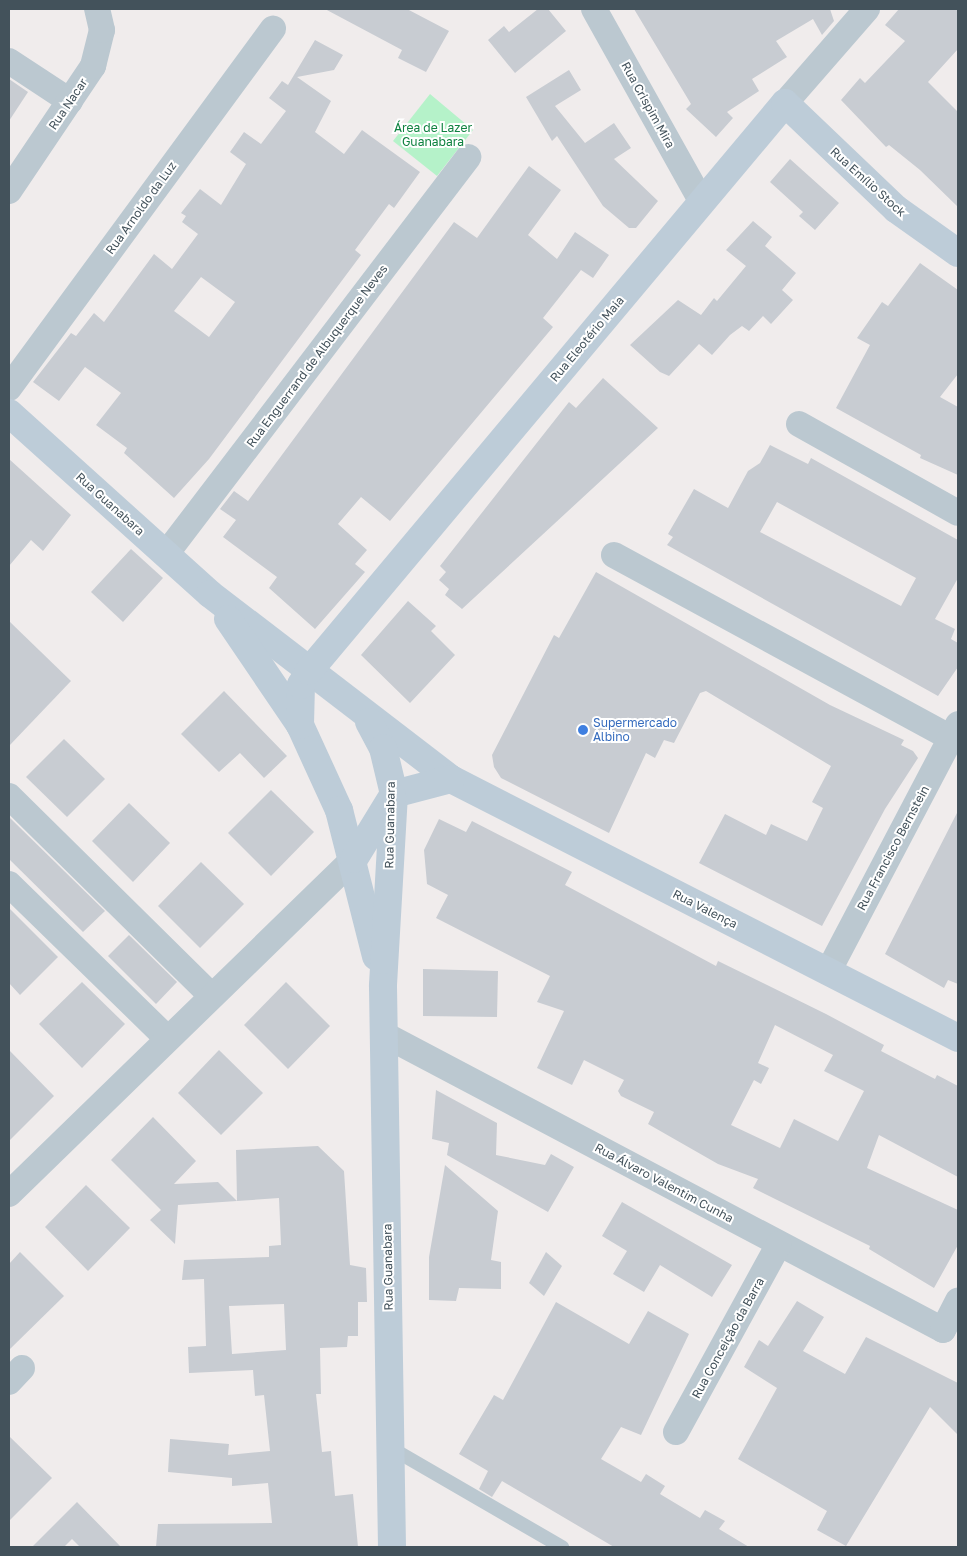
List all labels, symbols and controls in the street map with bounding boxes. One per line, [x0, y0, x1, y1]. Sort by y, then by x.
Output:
street label: Rua Crispim Mira [618, 59, 678, 151]
street label: Rua Nacar [46, 76, 90, 132]
park label: Área de Lazer Guanabara [394, 121, 472, 149]
street label: Rua Emílio Stock [827, 144, 909, 220]
street label: Rua Arnoldo da Luz [103, 159, 179, 257]
street label: Rua Enguerrand de Albuquerque Neves [244, 262, 390, 450]
street label: Rua Eleotério Maia [547, 293, 627, 385]
street label: Rua Guanabara [73, 470, 147, 538]
place label: Supermercado Albino [593, 716, 677, 744]
marker: Supermercado Albino [577, 724, 589, 736]
street label: Rua Guanabara [382, 781, 398, 869]
street label: Rua Francisco Bernstein [854, 783, 932, 913]
street label: Rua Valença [670, 887, 740, 931]
street label: Rua Álvaro Valentim Cunha [592, 1140, 736, 1226]
street label: Rua Guanabara [380, 1223, 396, 1311]
street label: Rua Conceição da Barra [689, 1275, 767, 1401]

